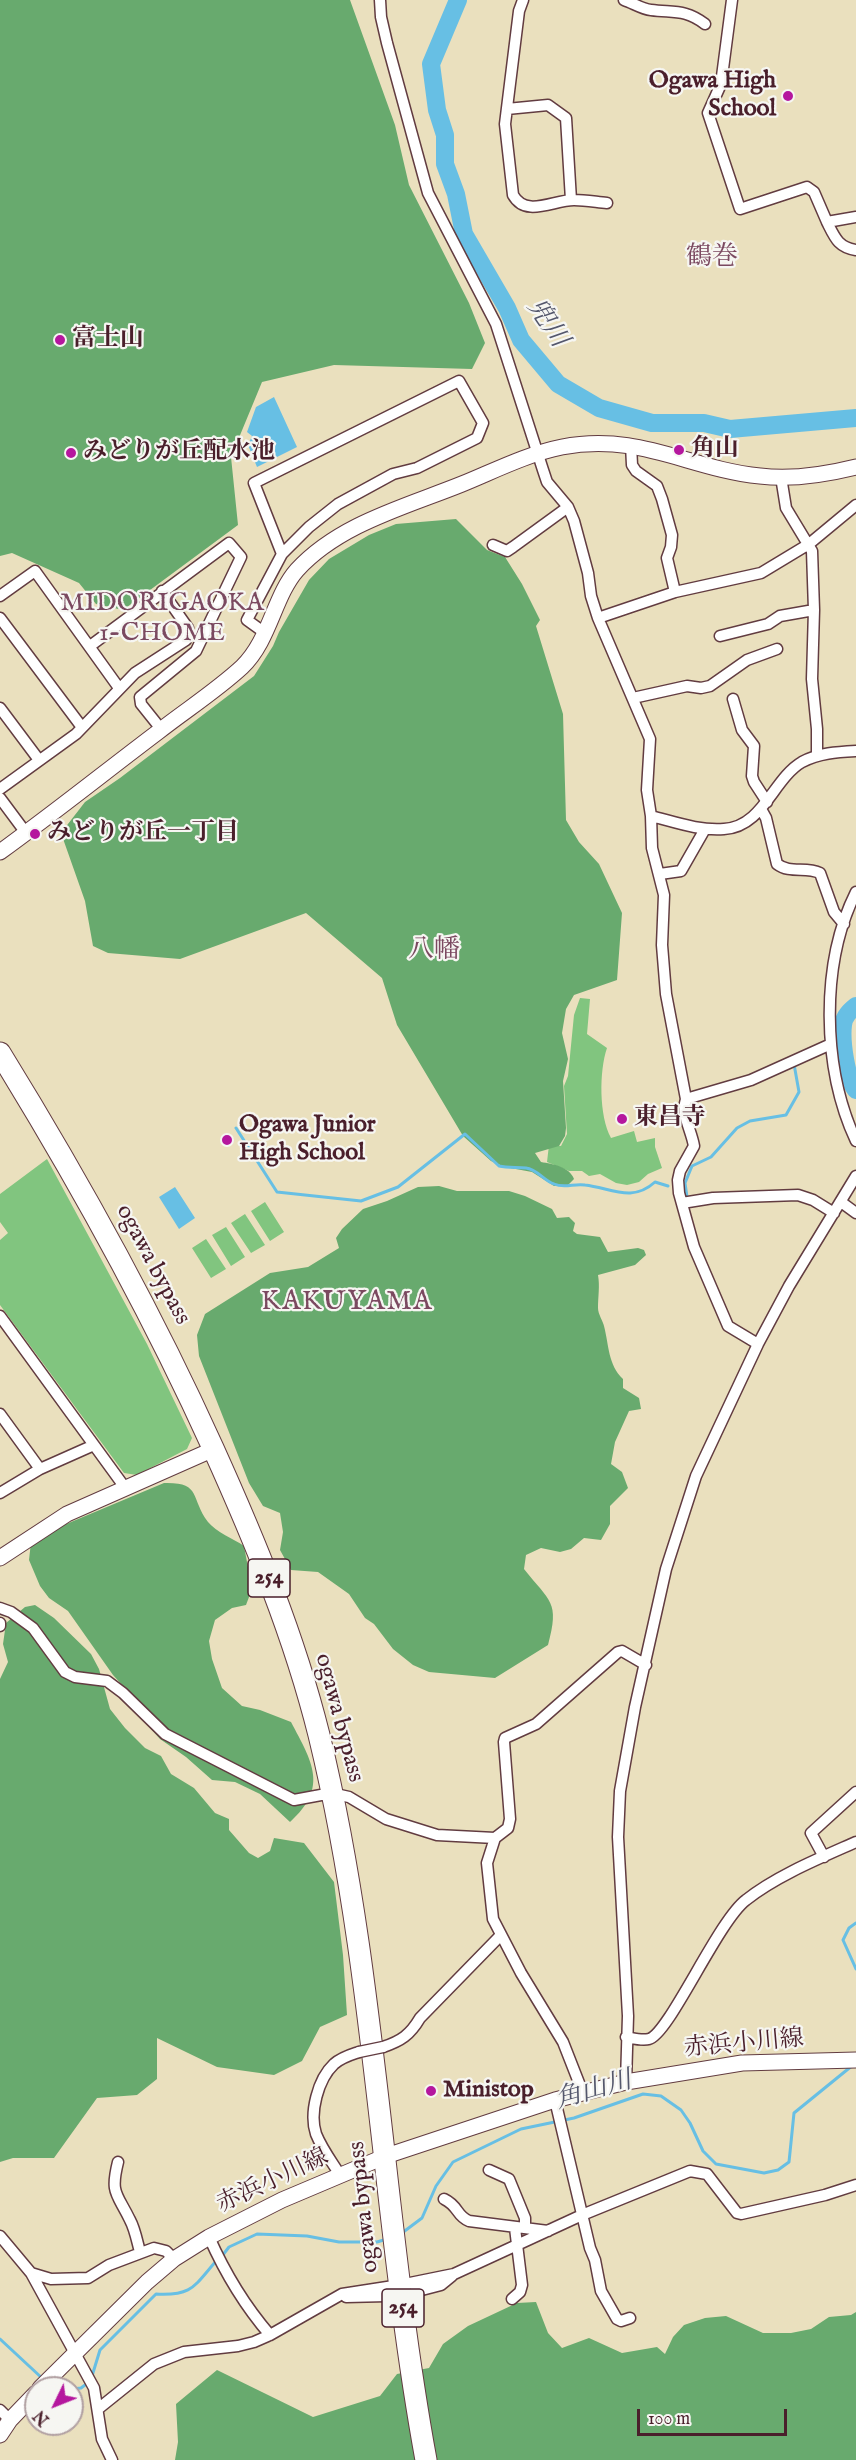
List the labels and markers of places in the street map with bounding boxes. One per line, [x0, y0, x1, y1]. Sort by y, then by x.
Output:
place label: Ogawa High School [649, 68, 776, 124]
marker: Ogawa High School [781, 89, 795, 103]
place label: 富士山 [72, 326, 144, 354]
marker: 富士山 [53, 333, 67, 347]
place label: 角山 [691, 436, 739, 464]
place label: みどりが丘配水池 [83, 439, 275, 467]
marker: 角山 [672, 443, 686, 457]
marker: みどりが丘配水池 [64, 446, 78, 460]
place label: みどりが丘一丁目 [47, 820, 239, 848]
marker: みどりが丘一丁目 [28, 827, 42, 841]
place label: 東昌寺 [634, 1105, 706, 1133]
place label: Ogawa Junior High School [239, 1112, 376, 1168]
marker: 東昌寺 [615, 1112, 629, 1126]
marker: Ogawa Junior High School [220, 1133, 234, 1147]
place label: Ministop [443, 2077, 534, 2105]
marker: Ministop [424, 2084, 438, 2098]

